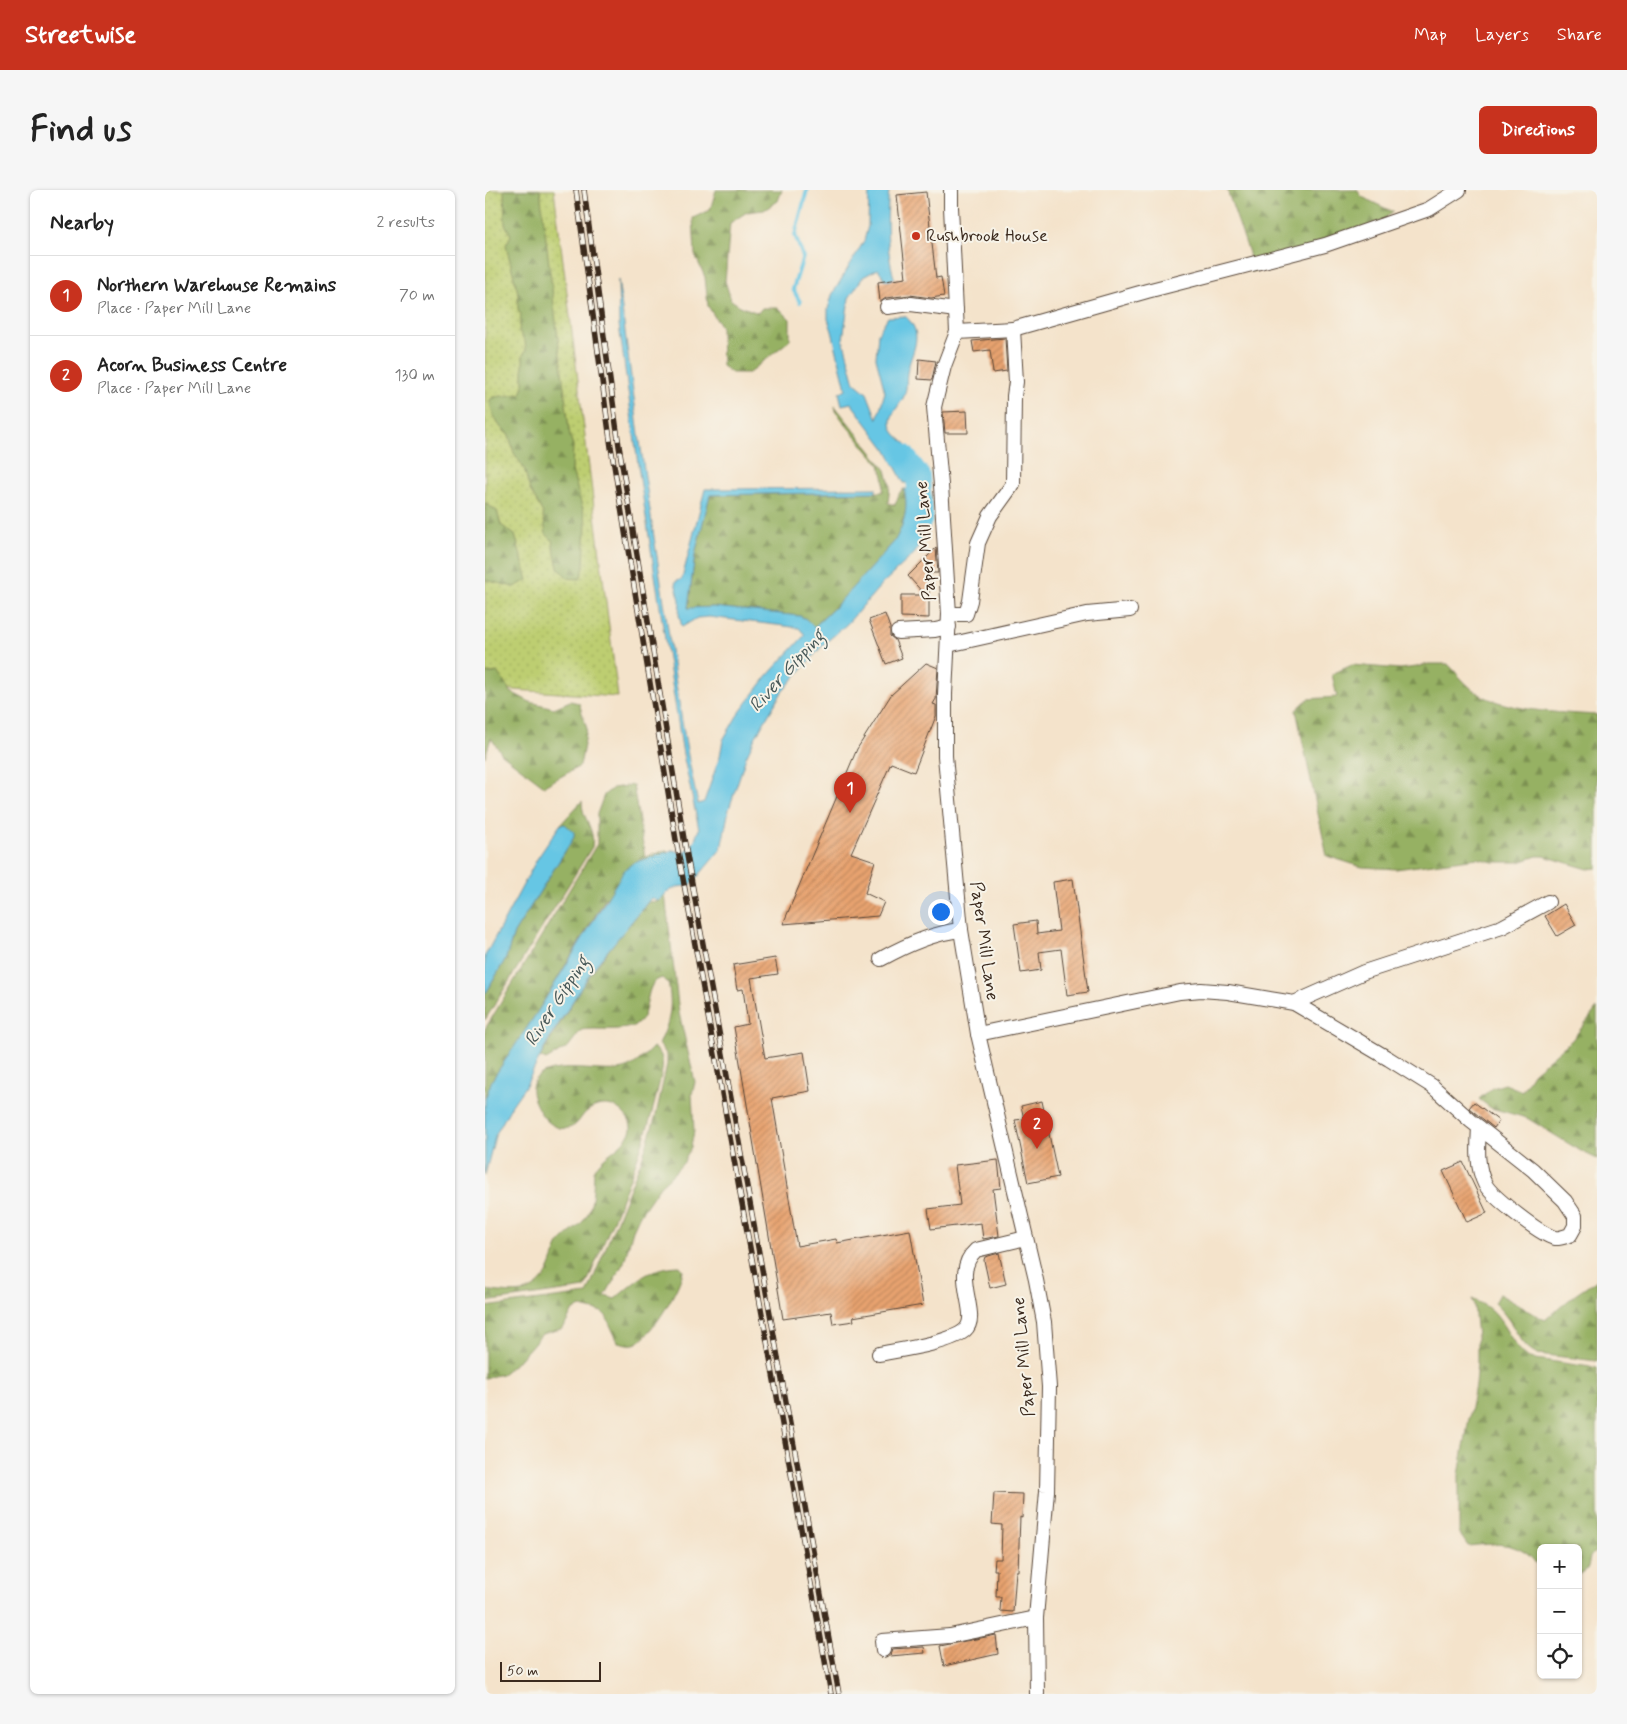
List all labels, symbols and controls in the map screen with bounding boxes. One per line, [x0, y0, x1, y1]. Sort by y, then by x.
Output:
text: Streetwise [25, 20, 136, 51]
text: Map [1414, 23, 1447, 47]
text: Layers [1475, 23, 1529, 47]
text: Share [1557, 23, 1602, 47]
button: Directions [1479, 106, 1597, 154]
text: Find us [30, 107, 132, 153]
text: Nearby [50, 209, 114, 237]
text: 2 results [377, 212, 435, 233]
place label: Rushbrook House [926, 224, 1048, 248]
marker: Rushbrook House [910, 230, 922, 242]
text: Northern Warehouse Remains [97, 273, 336, 298]
text: 1 [62, 285, 70, 306]
text: 70 m [399, 285, 435, 306]
text: Place · Paper Mill Lane [97, 298, 251, 319]
text: Acorn Business Centre [97, 353, 287, 378]
text: 2 [62, 365, 70, 386]
text: 130 m [394, 365, 435, 386]
text: Place · Paper Mill Lane [97, 378, 251, 399]
street label: Paper Mill Lane [910, 480, 942, 602]
water label: River Gipping [743, 623, 834, 719]
pin: 1 [834, 772, 866, 813]
street label: Paper Mill Lane [964, 880, 1004, 1002]
your location [928, 899, 954, 925]
water label: River Gipping [519, 949, 598, 1052]
pin: 2 [1021, 1108, 1053, 1149]
street label: Paper Mill Lane [1007, 1296, 1041, 1418]
map controls [1537, 1544, 1582, 1679]
button: + [1537, 1544, 1582, 1589]
button: − [1537, 1589, 1582, 1634]
button: locate [1537, 1634, 1582, 1679]
scale bar [500, 1659, 601, 1682]
text: 50 m [507, 1662, 538, 1680]

